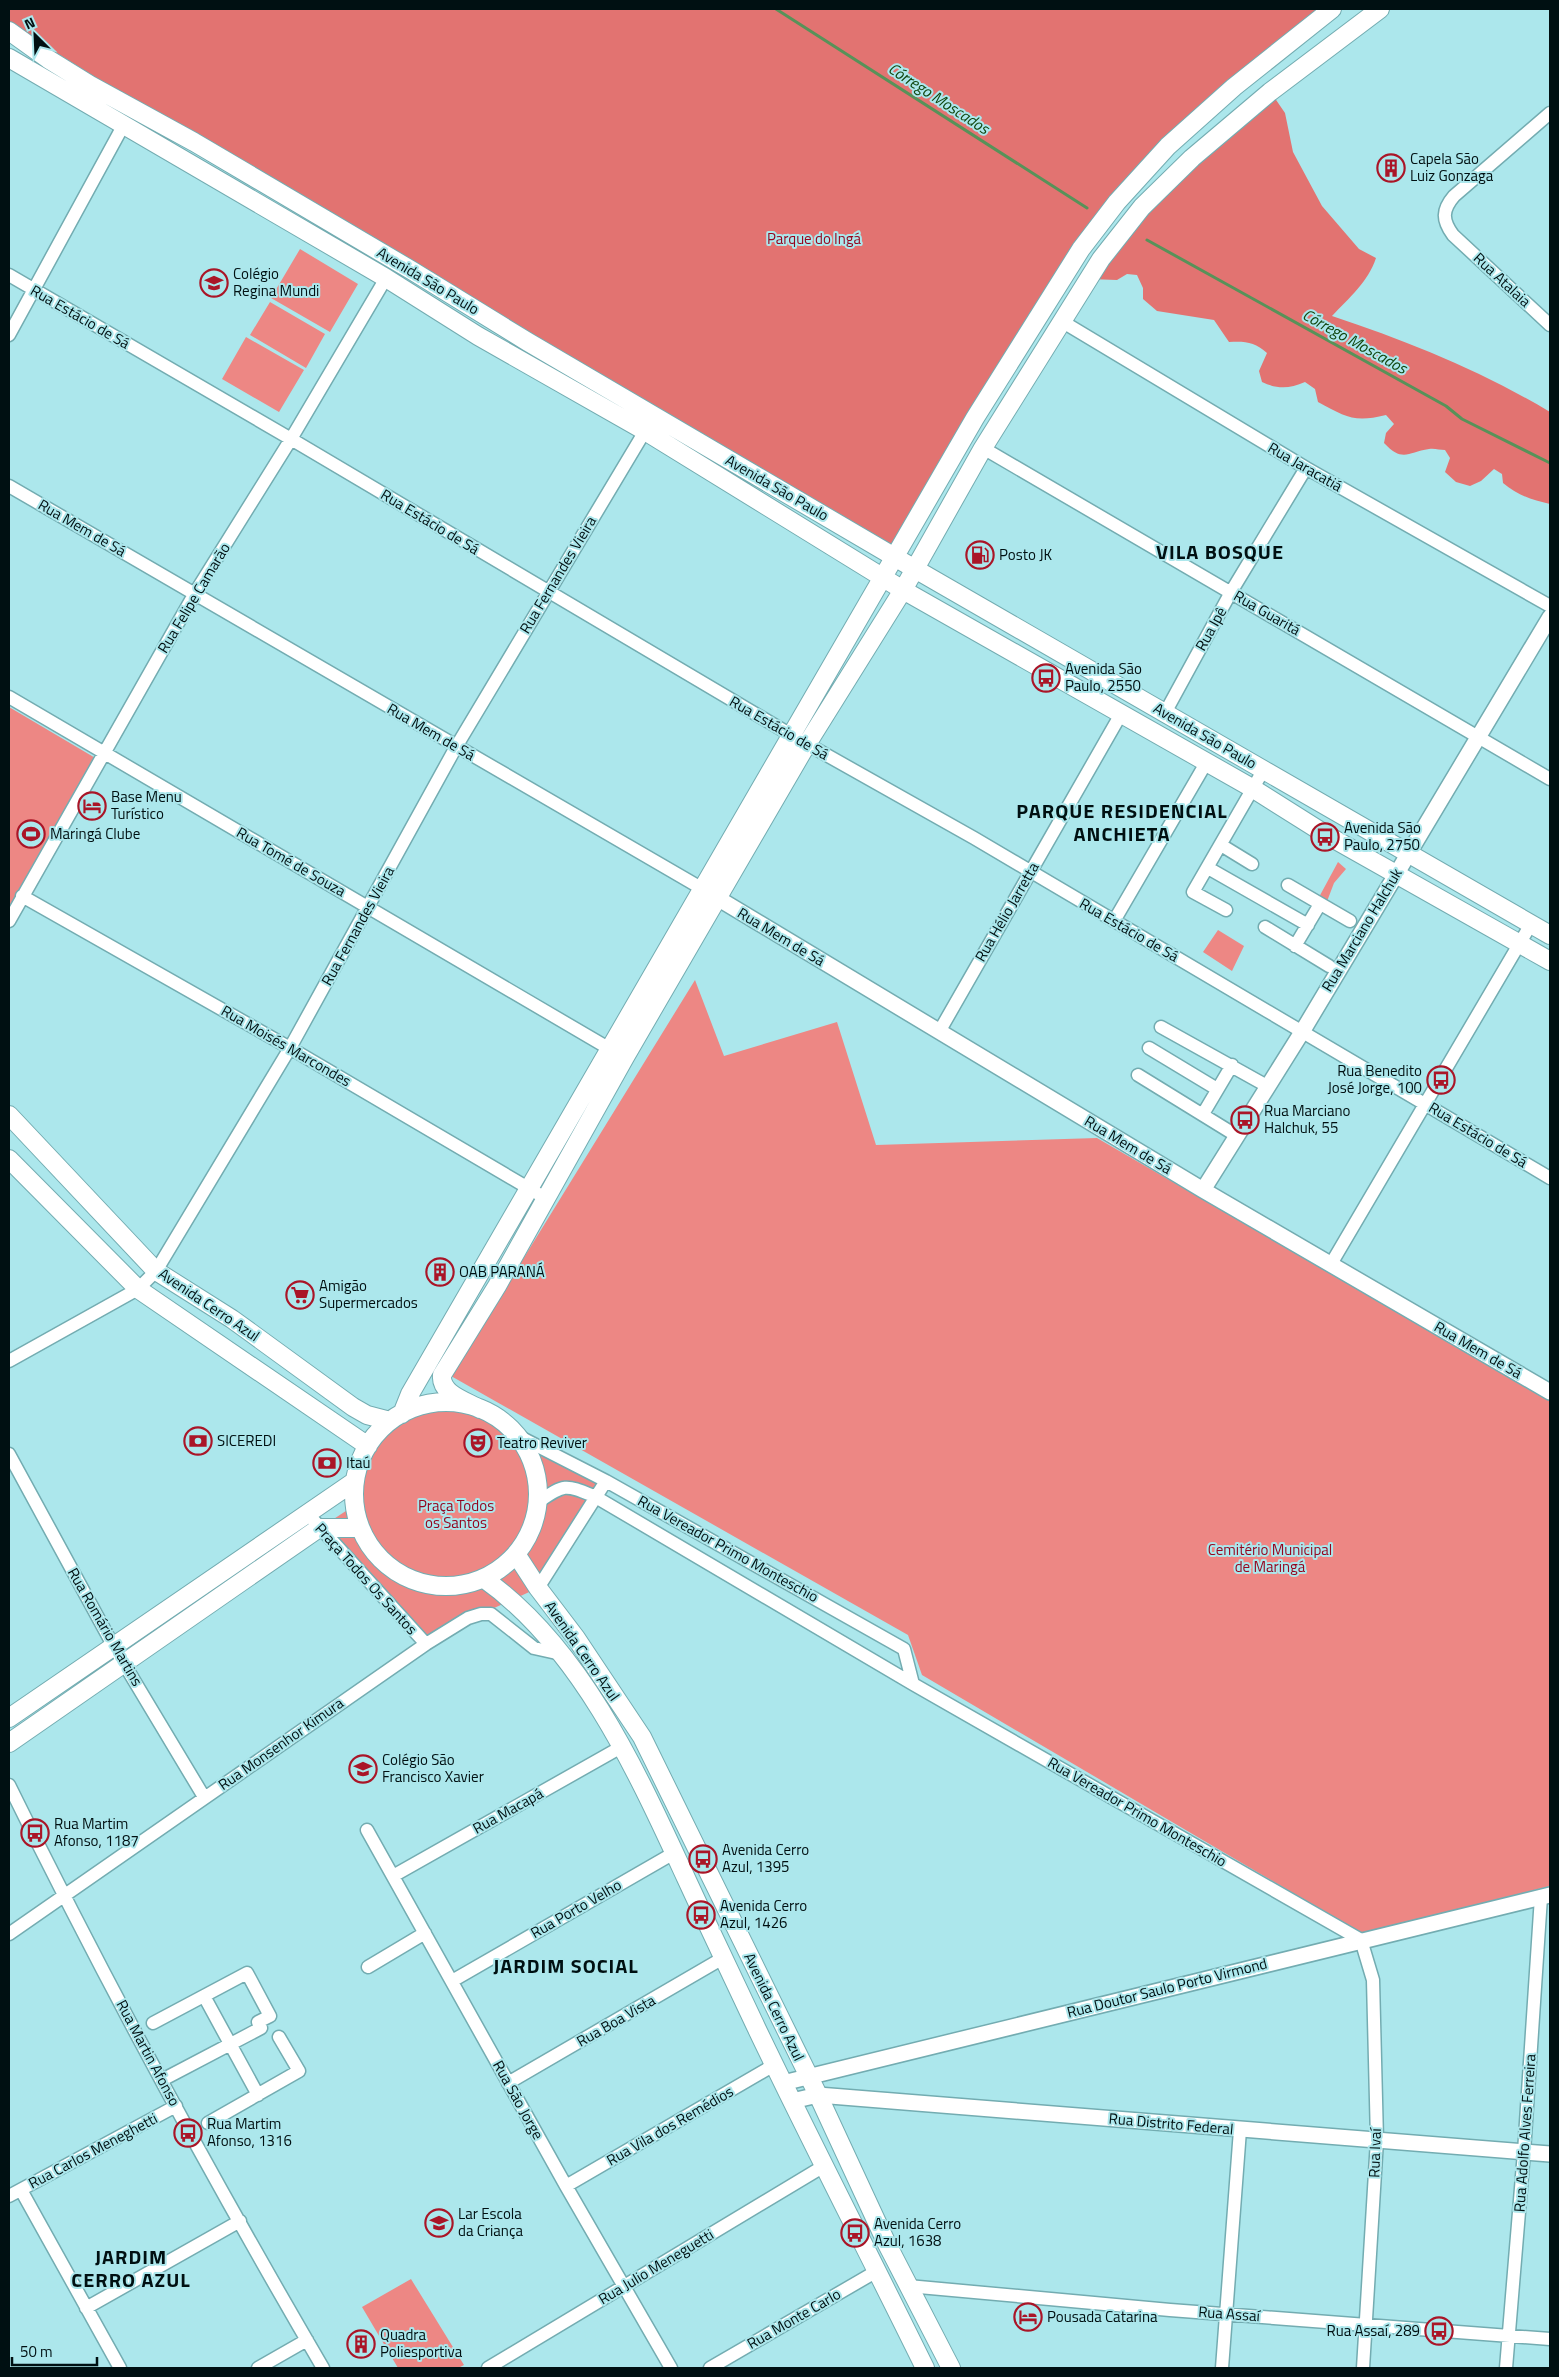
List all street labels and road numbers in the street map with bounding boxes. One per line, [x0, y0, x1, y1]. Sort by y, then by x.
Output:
street label: Avenida São Paulo [373, 241, 484, 320]
street label: Rua Atalaia [1468, 247, 1537, 313]
street label: Rua Estácio de Sá [26, 279, 135, 355]
street label: Rua Jaracatiá [1264, 436, 1347, 497]
street label: Avenida São Paulo [721, 449, 833, 527]
street label: Rua Estácio de Sá [377, 483, 484, 560]
street label: Rua Mem de Sá [34, 493, 131, 562]
street label: Rua Fernandes Vieira [513, 511, 602, 638]
street label: Rua Felipe Camarão [152, 538, 236, 657]
street label: Rua Guaritá [1229, 584, 1305, 641]
street label: Rua Ipê [1189, 603, 1232, 655]
street label: Rua Estácio de Sá [725, 690, 834, 766]
street label: Rua Mem de Sá [383, 697, 480, 766]
street label: Avenida São Paulo [1149, 697, 1261, 775]
street label: Rua Tomé de Souza [232, 821, 351, 903]
street label: Rua Hélio Jarretta [969, 857, 1045, 966]
street label: Rua Fernandes Vieira [315, 861, 400, 990]
street label: Rua Marciano Halchuk [1316, 864, 1408, 996]
street label: Rua Estácio de Sá [1075, 892, 1184, 968]
street label: Rua Mem de Sá [733, 901, 830, 972]
street label: Rua Moisés Marcondes [217, 999, 355, 1092]
street label: Rua Estácio de Sá [1425, 1096, 1532, 1173]
street label: Rua Mem de Sá [1080, 1109, 1177, 1180]
street label: Avenida Cerro Azul [154, 1262, 264, 1347]
street label: Rua Mem de Sá [1430, 1315, 1527, 1384]
street label: Rua Vereador Primo Monteschio [634, 1489, 823, 1608]
street label: Praça Todos Os Santos [310, 1518, 423, 1640]
street label: Rua Romário Martins [62, 1563, 149, 1690]
street label: Avenida Cerro Azul [539, 1596, 626, 1705]
street label: Rua Monsenhor Kimura [213, 1691, 349, 1796]
street label: Rua Vereador Primo Monteschio [1043, 1751, 1231, 1872]
street label: Rua Macapá [468, 1781, 548, 1839]
street label: Rua Porto Velho [526, 1873, 626, 1944]
street label: Avenida Cerro Azul [738, 1949, 811, 2065]
street label: Rua Doutor Saulo Porto Virmond [1064, 1951, 1269, 2024]
street label: Rua Boa Vista [572, 1988, 660, 2052]
street label: Rua Martin Afonso [111, 1995, 186, 2110]
street label: Rua Adolfo Alves Ferreira [1507, 2053, 1542, 2213]
street label: Rua São Jorge [487, 2056, 550, 2144]
street label: Rua Vila dos Remédios [602, 2080, 738, 2171]
street label: Rua Carlos Meneghetti [24, 2107, 161, 2194]
street label: Rua Distrito Federal [1108, 2107, 1234, 2140]
street label: Rua Ivaí [1362, 2126, 1387, 2178]
street label: Rua Julio Meneguetti [594, 2223, 718, 2310]
street label: Rua Monte Carlo [743, 2282, 845, 2355]
street label: Rua Assaí [1197, 2300, 1262, 2327]

